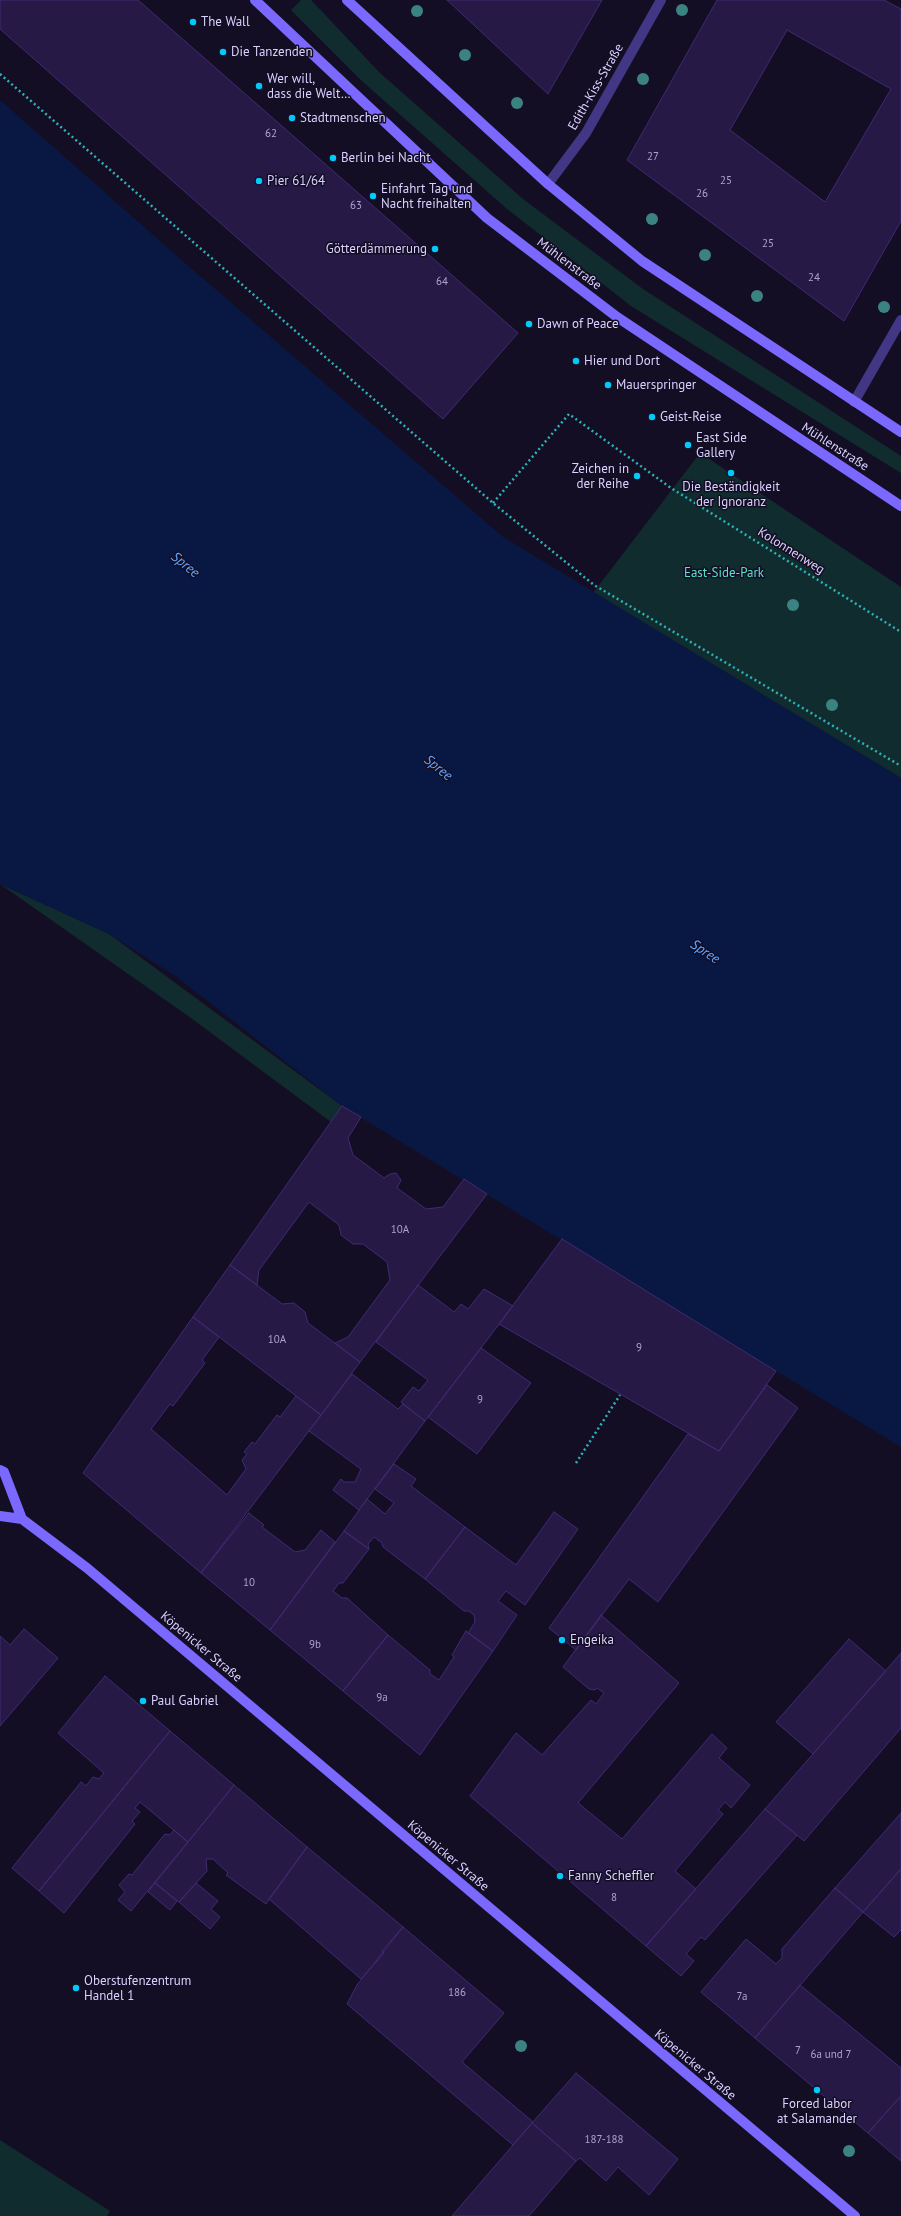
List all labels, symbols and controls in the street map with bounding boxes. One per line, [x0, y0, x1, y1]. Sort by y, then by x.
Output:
place label: The Wall [201, 14, 250, 30]
marker: The Wall [188, 17, 198, 27]
street label: Edith-Kiss-Straße [565, 41, 627, 133]
place label: Die Tanzenden [231, 44, 312, 60]
marker: Die Tanzenden [218, 47, 228, 57]
place label: Wer will, dass die Welt… [267, 71, 351, 102]
marker: Wer will, dass die Welt… [254, 81, 264, 91]
place label: Stadtmenschen [300, 110, 386, 126]
marker: Stadtmenschen [287, 113, 297, 123]
house number: 62 [265, 127, 277, 141]
place label: Berlin bei Nacht [341, 150, 431, 166]
house number: 27 [647, 150, 659, 164]
marker: Berlin bei Nacht [328, 153, 338, 163]
place label: Pier 61/64 [267, 173, 325, 189]
house number: 25 [720, 174, 732, 188]
marker: Pier 61/64 [254, 176, 264, 186]
place label: Einfahrt Tag und Nacht freihalten [381, 181, 473, 212]
house number: 26 [696, 187, 708, 201]
marker: Einfahrt Tag und Nacht freihalten [368, 191, 378, 201]
house number: 63 [350, 199, 362, 213]
street label: Mühlenstraße [534, 235, 604, 293]
house number: 25 [762, 237, 774, 251]
place label: Götterdämmerung [326, 241, 427, 257]
marker: Götterdämmerung [430, 244, 440, 254]
house number: 24 [808, 271, 820, 285]
house number: 64 [436, 275, 448, 289]
place label: Dawn of Peace [537, 316, 619, 332]
marker: Dawn of Peace [524, 319, 534, 329]
place label: Hier und Dort [584, 353, 660, 369]
marker: Hier und Dort [571, 356, 581, 366]
place label: Mauerspringer [616, 377, 696, 393]
marker: Mauerspringer [603, 380, 613, 390]
place label: Geist-Reise [660, 409, 721, 425]
marker: Geist-Reise [647, 412, 657, 422]
street label: Mühlenstraße [798, 420, 872, 474]
place label: East Side Gallery [696, 430, 747, 461]
marker: East Side Gallery [683, 440, 693, 450]
place label: Zeichen in der Reihe [572, 461, 629, 492]
marker: Die Beständigkeit der Ignoranz [726, 468, 736, 478]
marker: Zeichen in der Reihe [632, 471, 642, 481]
place label: Die Beständigkeit der Ignoranz [682, 479, 780, 510]
street label: Kolonnenweg [755, 524, 827, 578]
water label: Spree [167, 548, 203, 582]
park label: East-Side-Park [684, 565, 764, 581]
water label: Spree [420, 751, 456, 785]
water label: Spree [687, 936, 723, 968]
house number: 10A [391, 1223, 409, 1237]
house number: 10A [268, 1333, 286, 1347]
house number: 9 [636, 1341, 642, 1355]
house number: 9 [477, 1393, 483, 1407]
house number: 10 [243, 1576, 255, 1590]
street label: Köpenicker Straße [157, 1608, 245, 1686]
place label: Engeika [570, 1632, 614, 1648]
marker: Engeika [557, 1635, 567, 1645]
house number: 9b [309, 1638, 321, 1652]
house number: 9a [376, 1691, 388, 1705]
place label: Paul Gabriel [151, 1693, 218, 1709]
marker: Paul Gabriel [138, 1696, 148, 1706]
street label: Köpenicker Straße [404, 1817, 492, 1895]
place label: Fanny Scheffler [568, 1868, 654, 1884]
marker: Fanny Scheffler [555, 1871, 565, 1881]
house number: 8 [611, 1891, 617, 1905]
place label: Oberstufenzentrum Handel 1 [84, 1973, 191, 2004]
marker: Oberstufenzentrum Handel 1 [71, 1983, 81, 1993]
house number: 186 [448, 1986, 466, 2000]
house number: 7a [737, 1990, 747, 2004]
street label: Köpenicker Straße [651, 2026, 739, 2104]
house number: 7 [795, 2044, 801, 2058]
house number: 6a und 7 [810, 2048, 852, 2062]
marker: Forced labor at Salamander [812, 2085, 822, 2095]
place label: Forced labor at Salamander [777, 2096, 857, 2127]
house number: 187-188 [584, 2133, 624, 2147]

